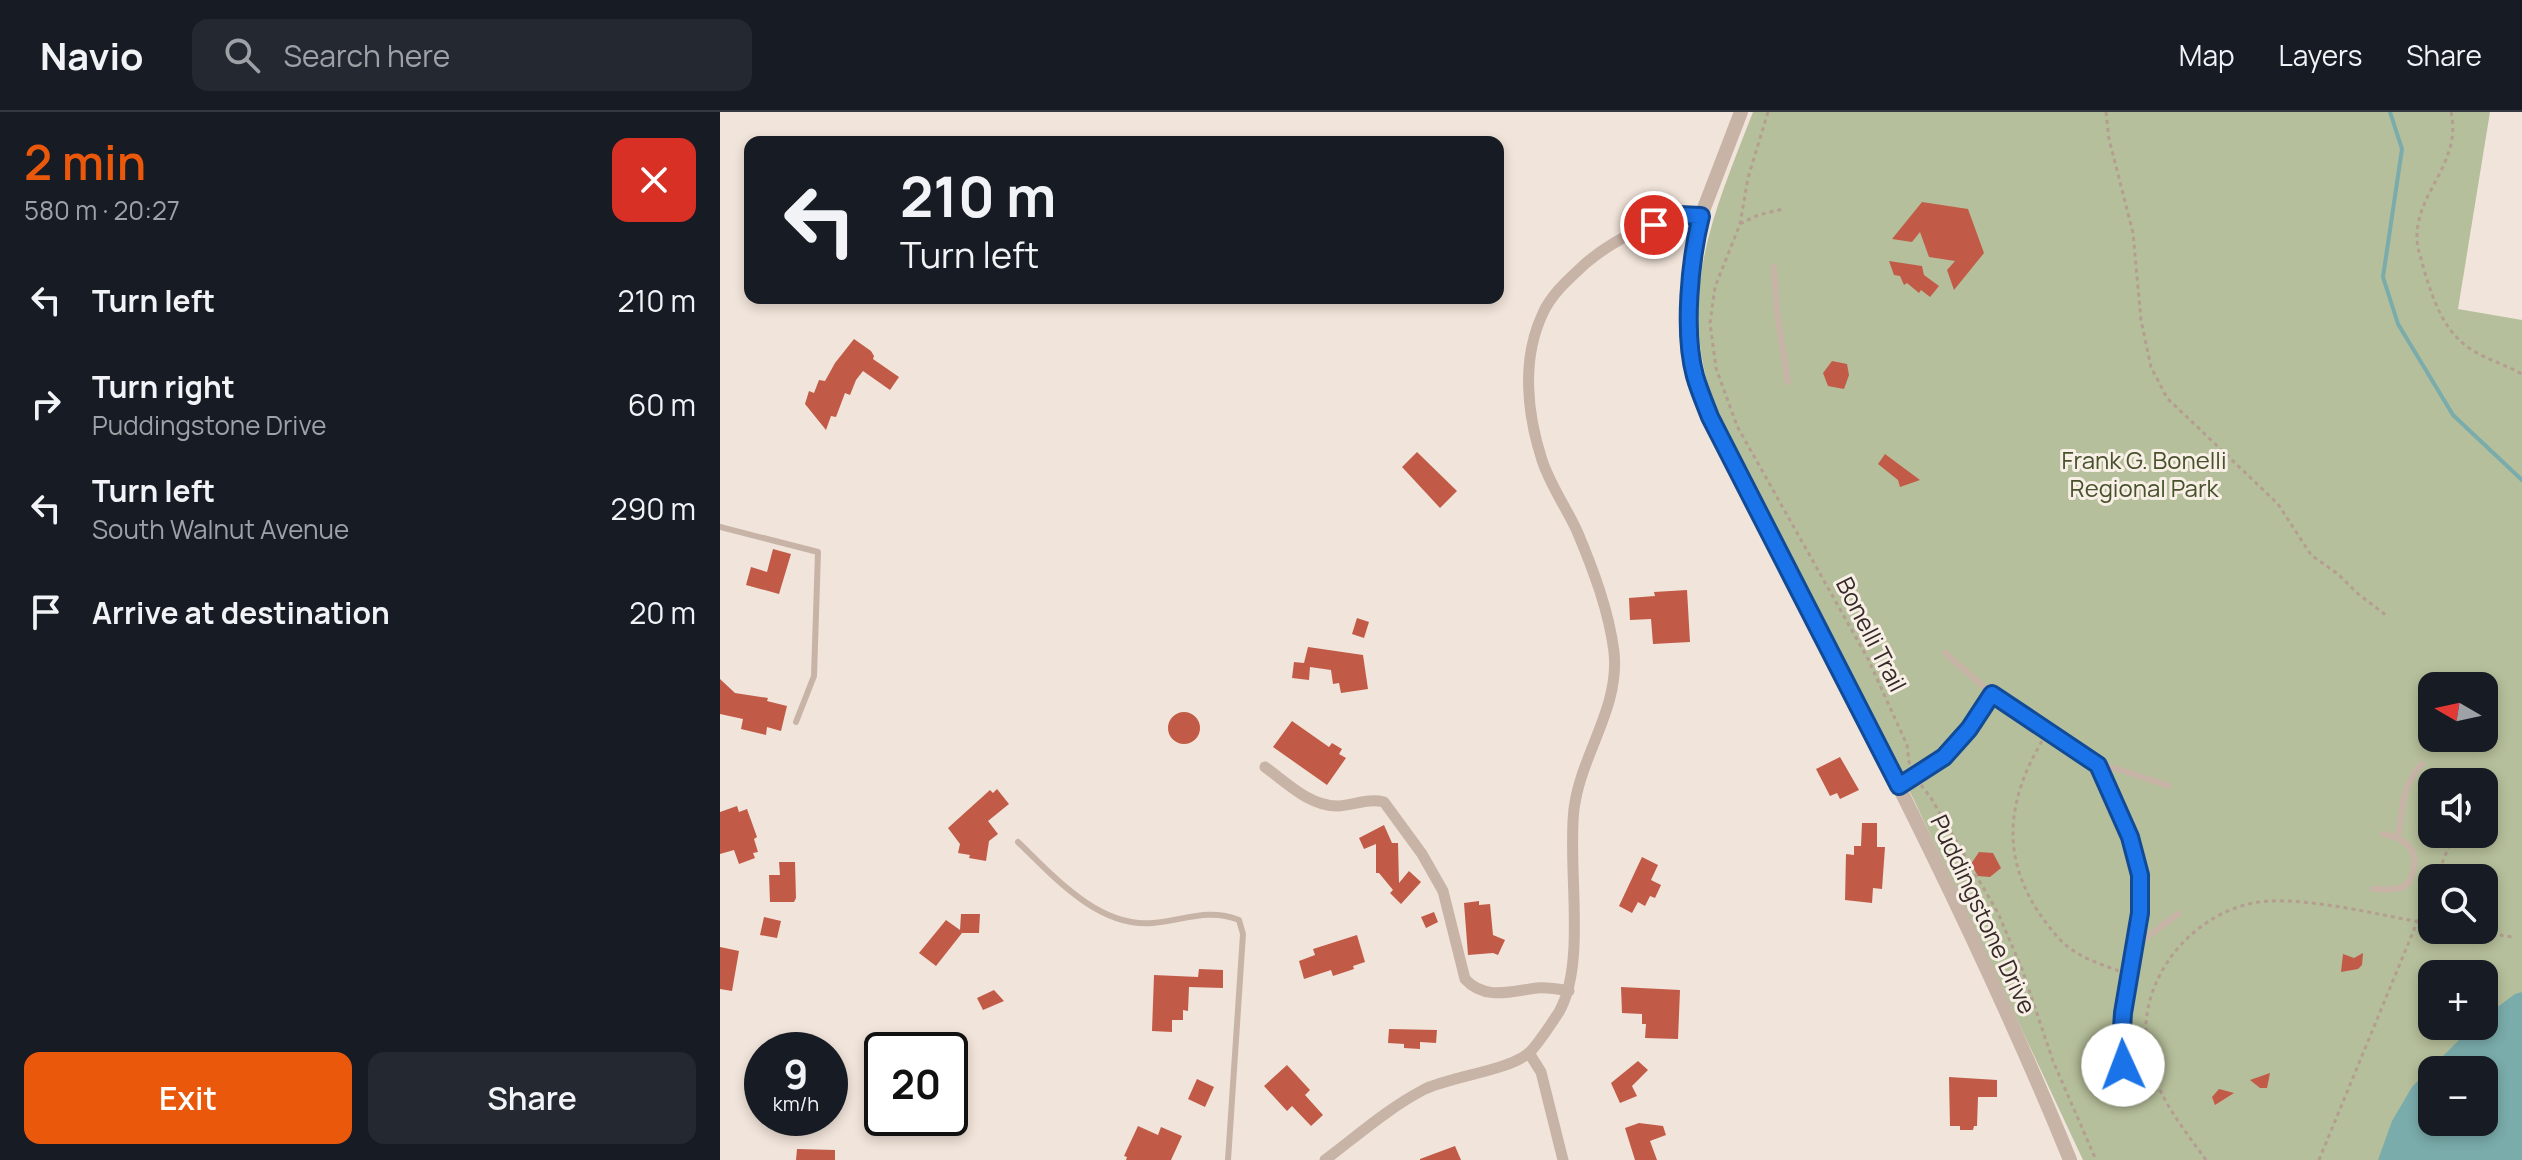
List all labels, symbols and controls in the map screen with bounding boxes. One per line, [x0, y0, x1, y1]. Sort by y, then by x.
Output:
search box [192, 19, 752, 91]
text: Navio [40, 29, 144, 81]
icon: search [220, 33, 264, 77]
text: Search here [284, 35, 450, 76]
text: Map [2179, 36, 2235, 74]
text: Layers [2279, 36, 2362, 74]
text: Share [2406, 36, 2482, 74]
text: 2 min [24, 129, 146, 194]
button: close [612, 138, 696, 222]
text: 210 m [900, 157, 1056, 234]
icon: left [768, 168, 872, 272]
pin [1620, 191, 1688, 259]
text: 580 m · 20:27 [24, 192, 180, 228]
icon: arrive [1632, 203, 1676, 247]
text: Turn left [900, 230, 1039, 279]
icon: left [24, 278, 68, 322]
text: Turn left [92, 280, 215, 321]
text: 210 m [617, 280, 696, 321]
text: Turn right [92, 366, 235, 407]
icon: right [24, 382, 68, 426]
text: 60 m [628, 384, 696, 425]
text: Puddingstone Drive [92, 407, 326, 443]
park label: Frank G. Bonelli Regional Park [2061, 443, 2227, 504]
text: Turn left [92, 470, 215, 511]
icon: left [24, 486, 68, 530]
text: 290 m [611, 488, 696, 529]
text: South Walnut Avenue [92, 511, 349, 547]
street label: Bonelli Trail [1829, 571, 1915, 697]
icon: arrive [24, 590, 68, 634]
text: Arrive at destination [92, 592, 390, 633]
text: 20 m [629, 592, 696, 633]
north arrow [2418, 672, 2498, 752]
map controls [2418, 672, 2498, 1136]
button: sound [2418, 768, 2498, 848]
street label: Puddingstone Drive [1923, 809, 2045, 1019]
button: search [2418, 864, 2498, 944]
button: + [2418, 960, 2498, 1040]
position arrow [2081, 1023, 2165, 1107]
speed limit sign: 20 [864, 1032, 968, 1136]
text: 9 [784, 1046, 808, 1101]
button: Exit [24, 1052, 352, 1144]
button: Share [368, 1052, 696, 1144]
button: − [2418, 1056, 2498, 1136]
text: km/h [773, 1090, 819, 1117]

